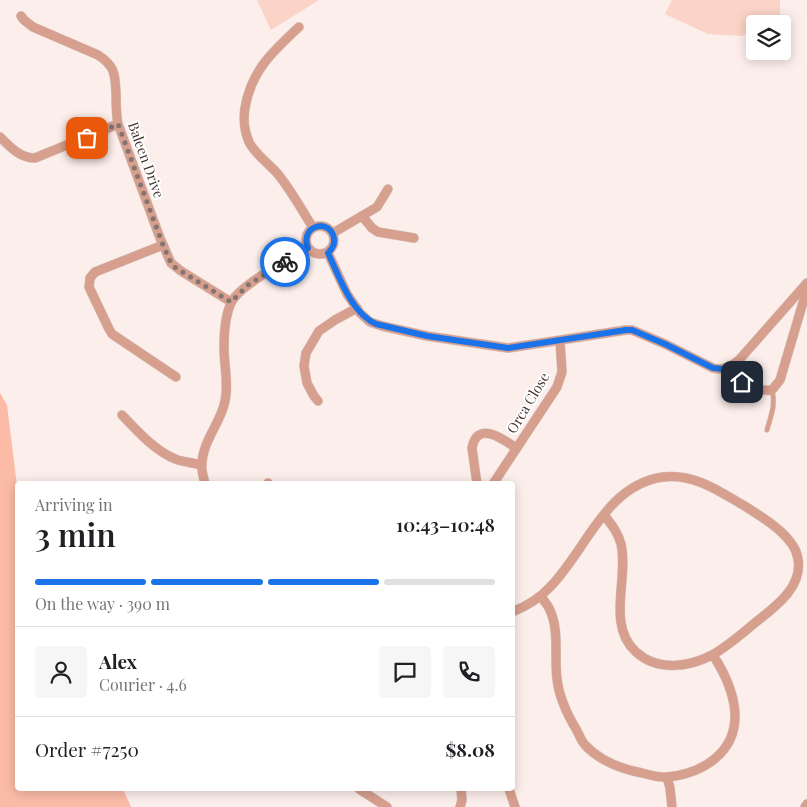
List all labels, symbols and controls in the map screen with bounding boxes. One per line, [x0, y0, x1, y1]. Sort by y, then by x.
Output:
map controls [746, 15, 791, 60]
button: layers [746, 15, 791, 60]
pin [66, 117, 108, 159]
street label: Baleen Drive [124, 119, 169, 201]
icon: bag [73, 124, 101, 152]
courier [260, 237, 310, 287]
icon: bike [271, 248, 299, 276]
pin [721, 361, 763, 403]
icon: home [728, 368, 756, 396]
street label: Orca Close [502, 369, 553, 437]
text: Arriving in [35, 494, 113, 515]
text: 10:43–10:48 [396, 511, 495, 537]
text: 3 min [35, 512, 116, 555]
text: On the way · 390 m [35, 593, 170, 614]
button: person [35, 646, 87, 698]
button: chat [379, 646, 431, 698]
button: phone [443, 646, 495, 698]
text: Alex [99, 648, 137, 674]
text: Courier · 4.6 [99, 674, 187, 695]
text: Order #7250 [35, 736, 139, 762]
text: $8.08 [445, 736, 495, 762]

